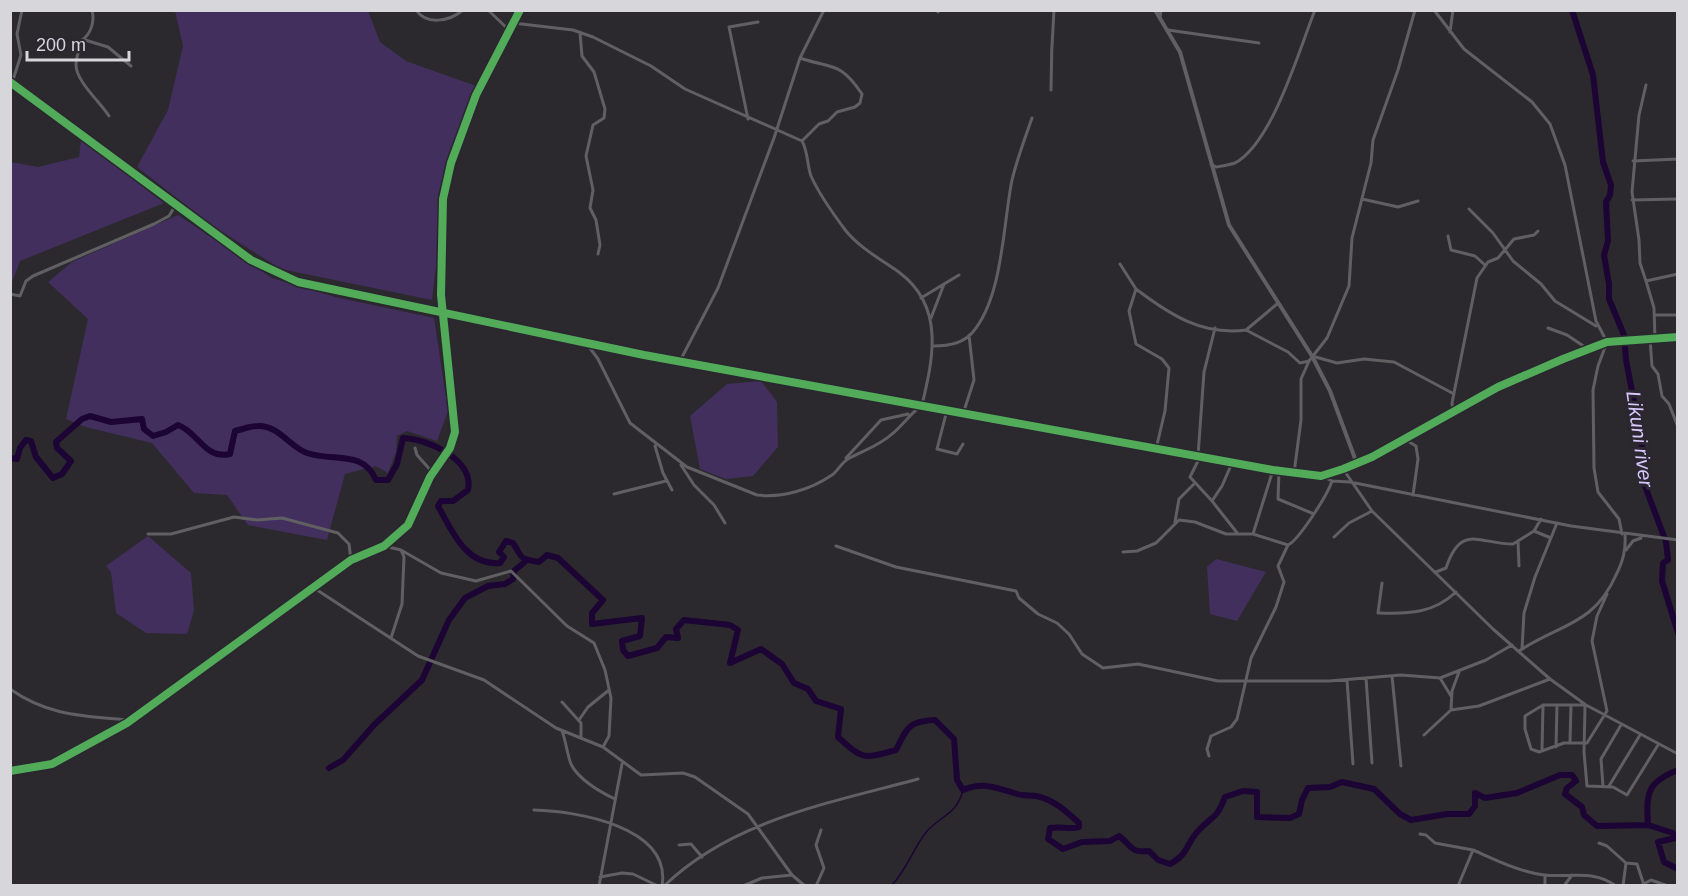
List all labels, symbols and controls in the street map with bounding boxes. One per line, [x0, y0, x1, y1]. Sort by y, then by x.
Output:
scale bar [27, 24, 129, 62]
text: 200 m [36, 35, 86, 55]
water label: Likuni river [1622, 390, 1658, 490]

